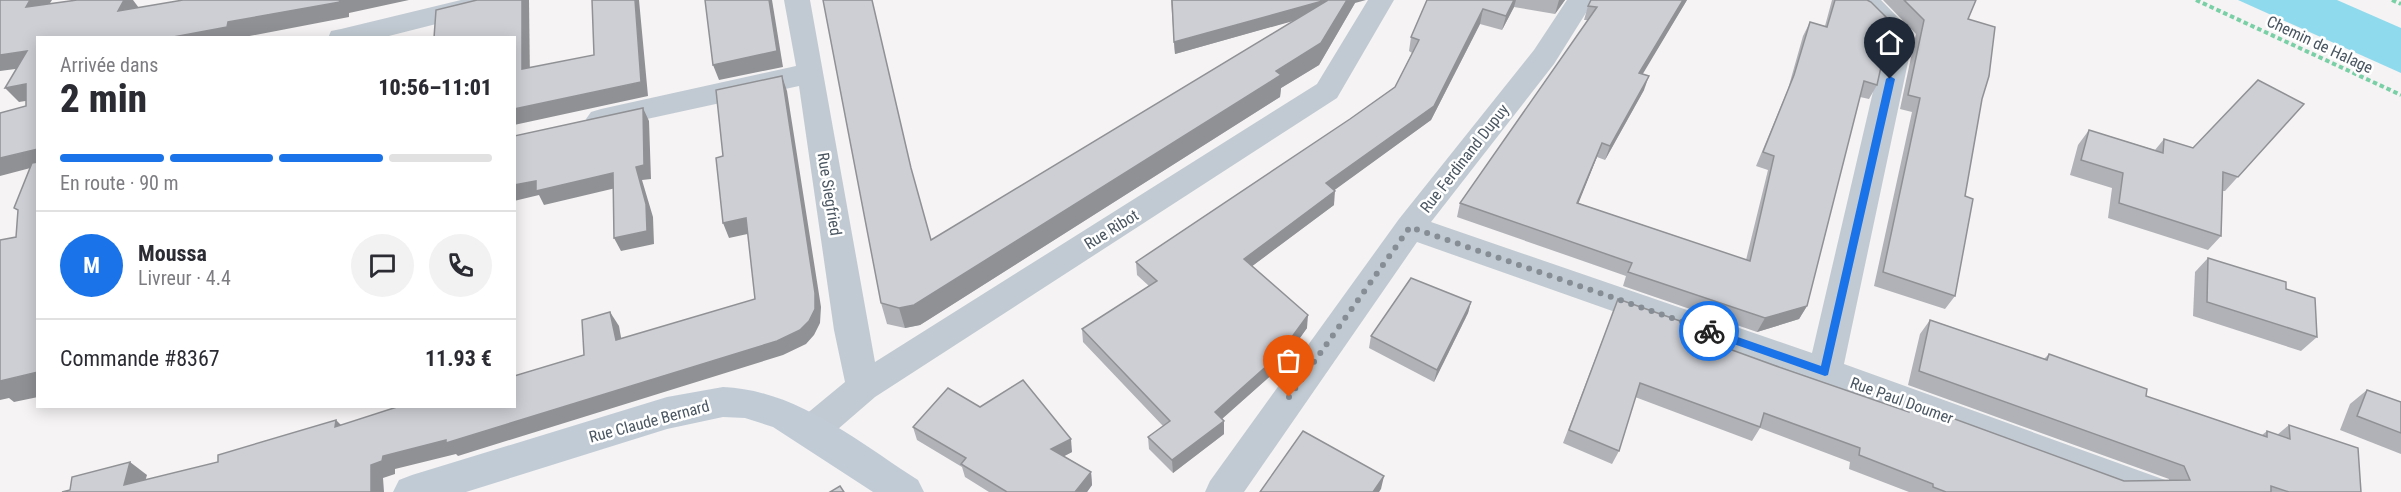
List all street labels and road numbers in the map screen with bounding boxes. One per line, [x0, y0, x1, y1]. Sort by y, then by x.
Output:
street label: Chemin de Halage [2264, 12, 2376, 77]
street label: Rue Ferdinand Dupuy [1416, 100, 1513, 216]
street label: Rue Siegfried [814, 151, 845, 237]
street label: Rue Ribot [1081, 205, 1142, 253]
street label: Rue Paul Doumer [1848, 373, 1956, 428]
street label: Rue Claude Bernard [587, 396, 711, 447]

